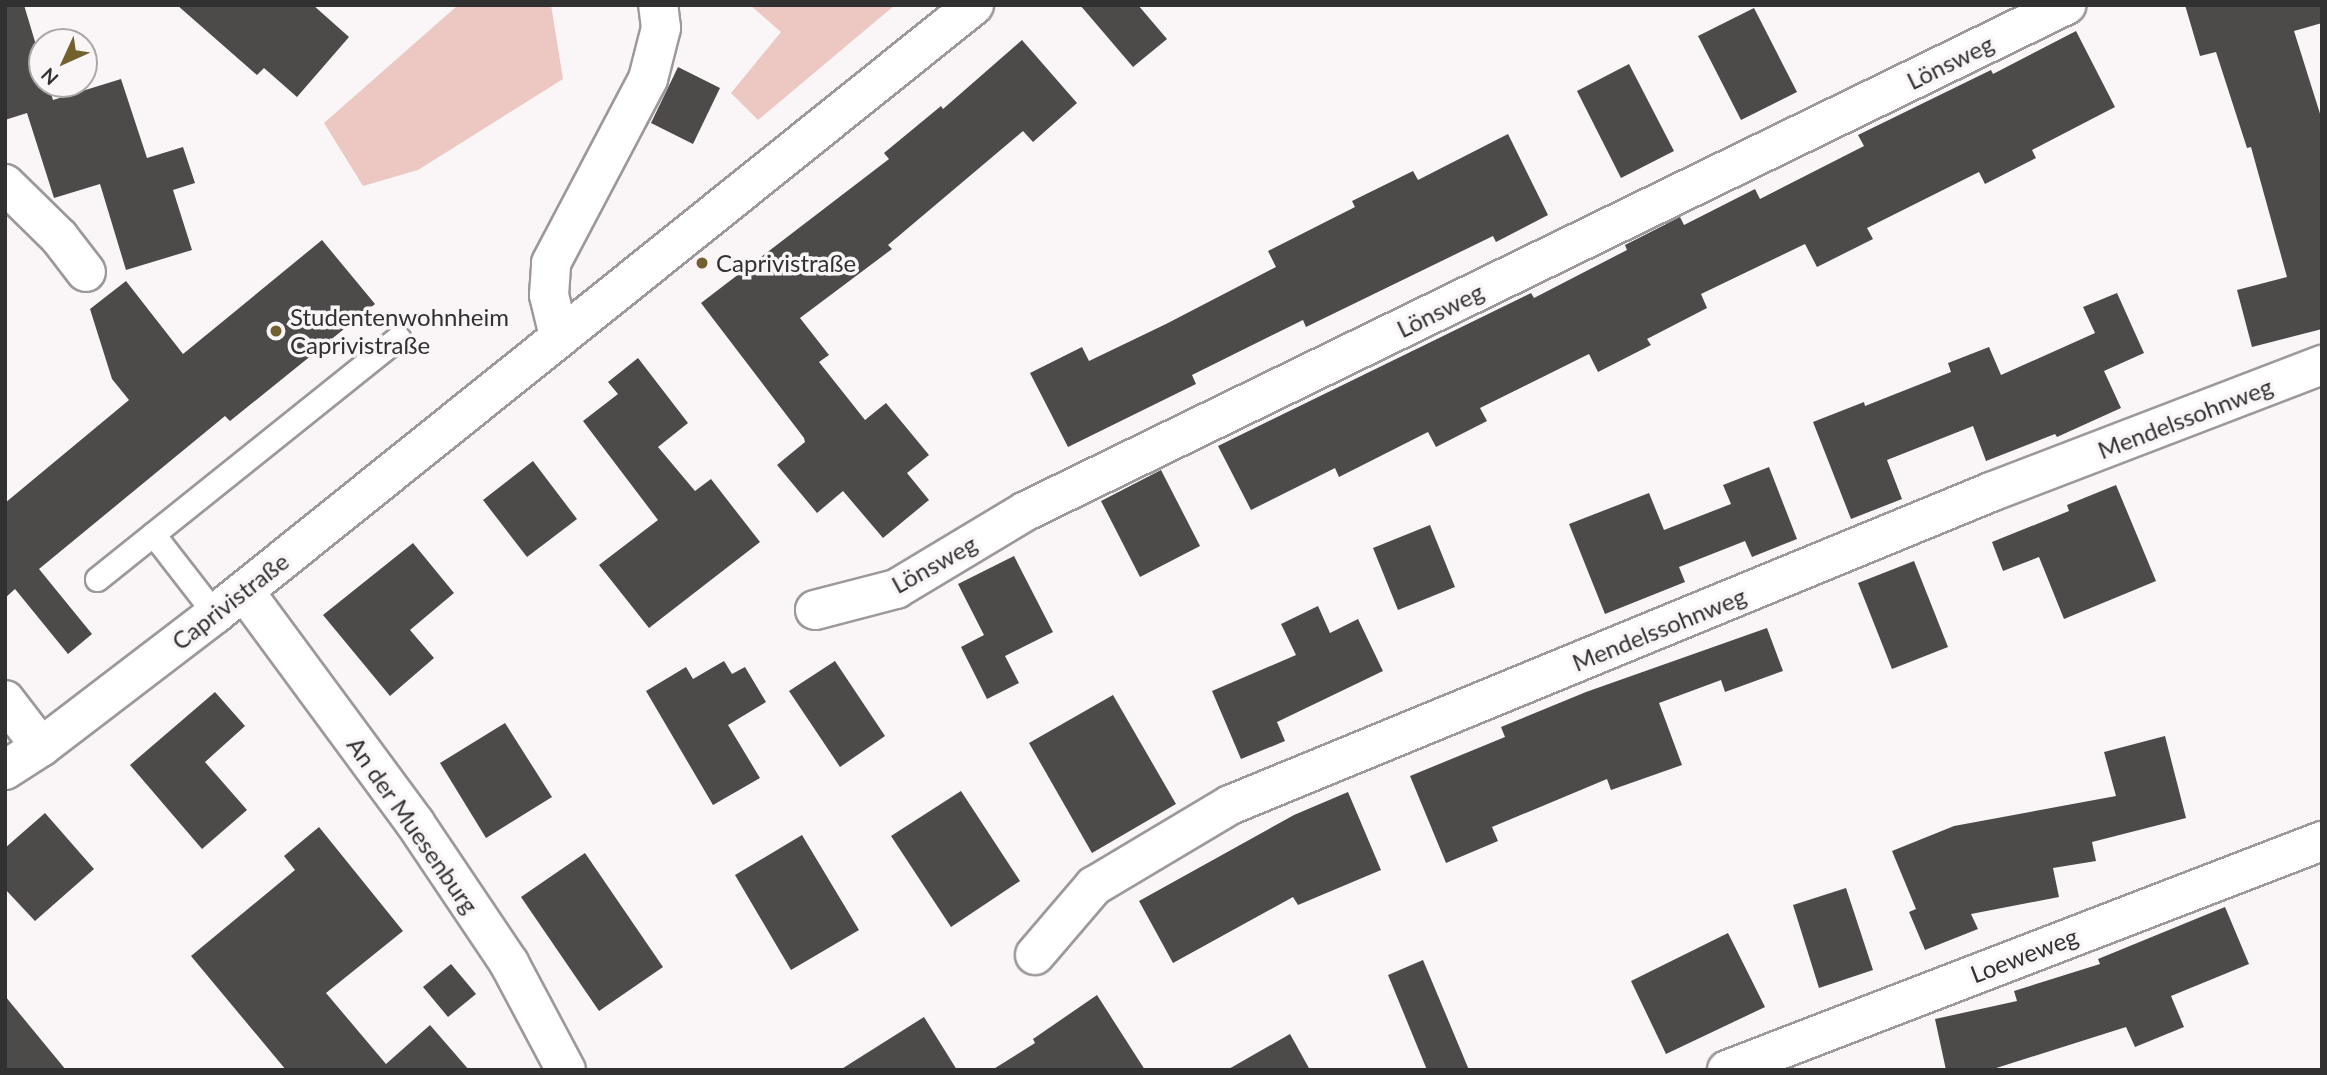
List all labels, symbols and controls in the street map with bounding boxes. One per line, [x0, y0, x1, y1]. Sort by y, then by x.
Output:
north arrow [28, 28, 98, 98]
street label: Lönsweg [1902, 29, 1998, 95]
text: N [36, 63, 63, 90]
place label: Caprivistraße [716, 249, 856, 277]
marker: Caprivistraße [694, 255, 710, 271]
street label: Lönsweg [1392, 277, 1488, 343]
place label: Studentenwohnheim Caprivistraße [290, 303, 509, 359]
marker: Studentenwohnheim Caprivistraße [268, 323, 284, 339]
street label: Mendelssohnweg [2094, 371, 2276, 465]
street label: Lönsweg [886, 529, 982, 599]
street label: Caprivistraße [166, 547, 294, 655]
street label: Mendelssohnweg [1568, 581, 1750, 677]
street label: An der Muesenburg [341, 731, 485, 919]
street label: Loeweweg [1966, 921, 2082, 989]

